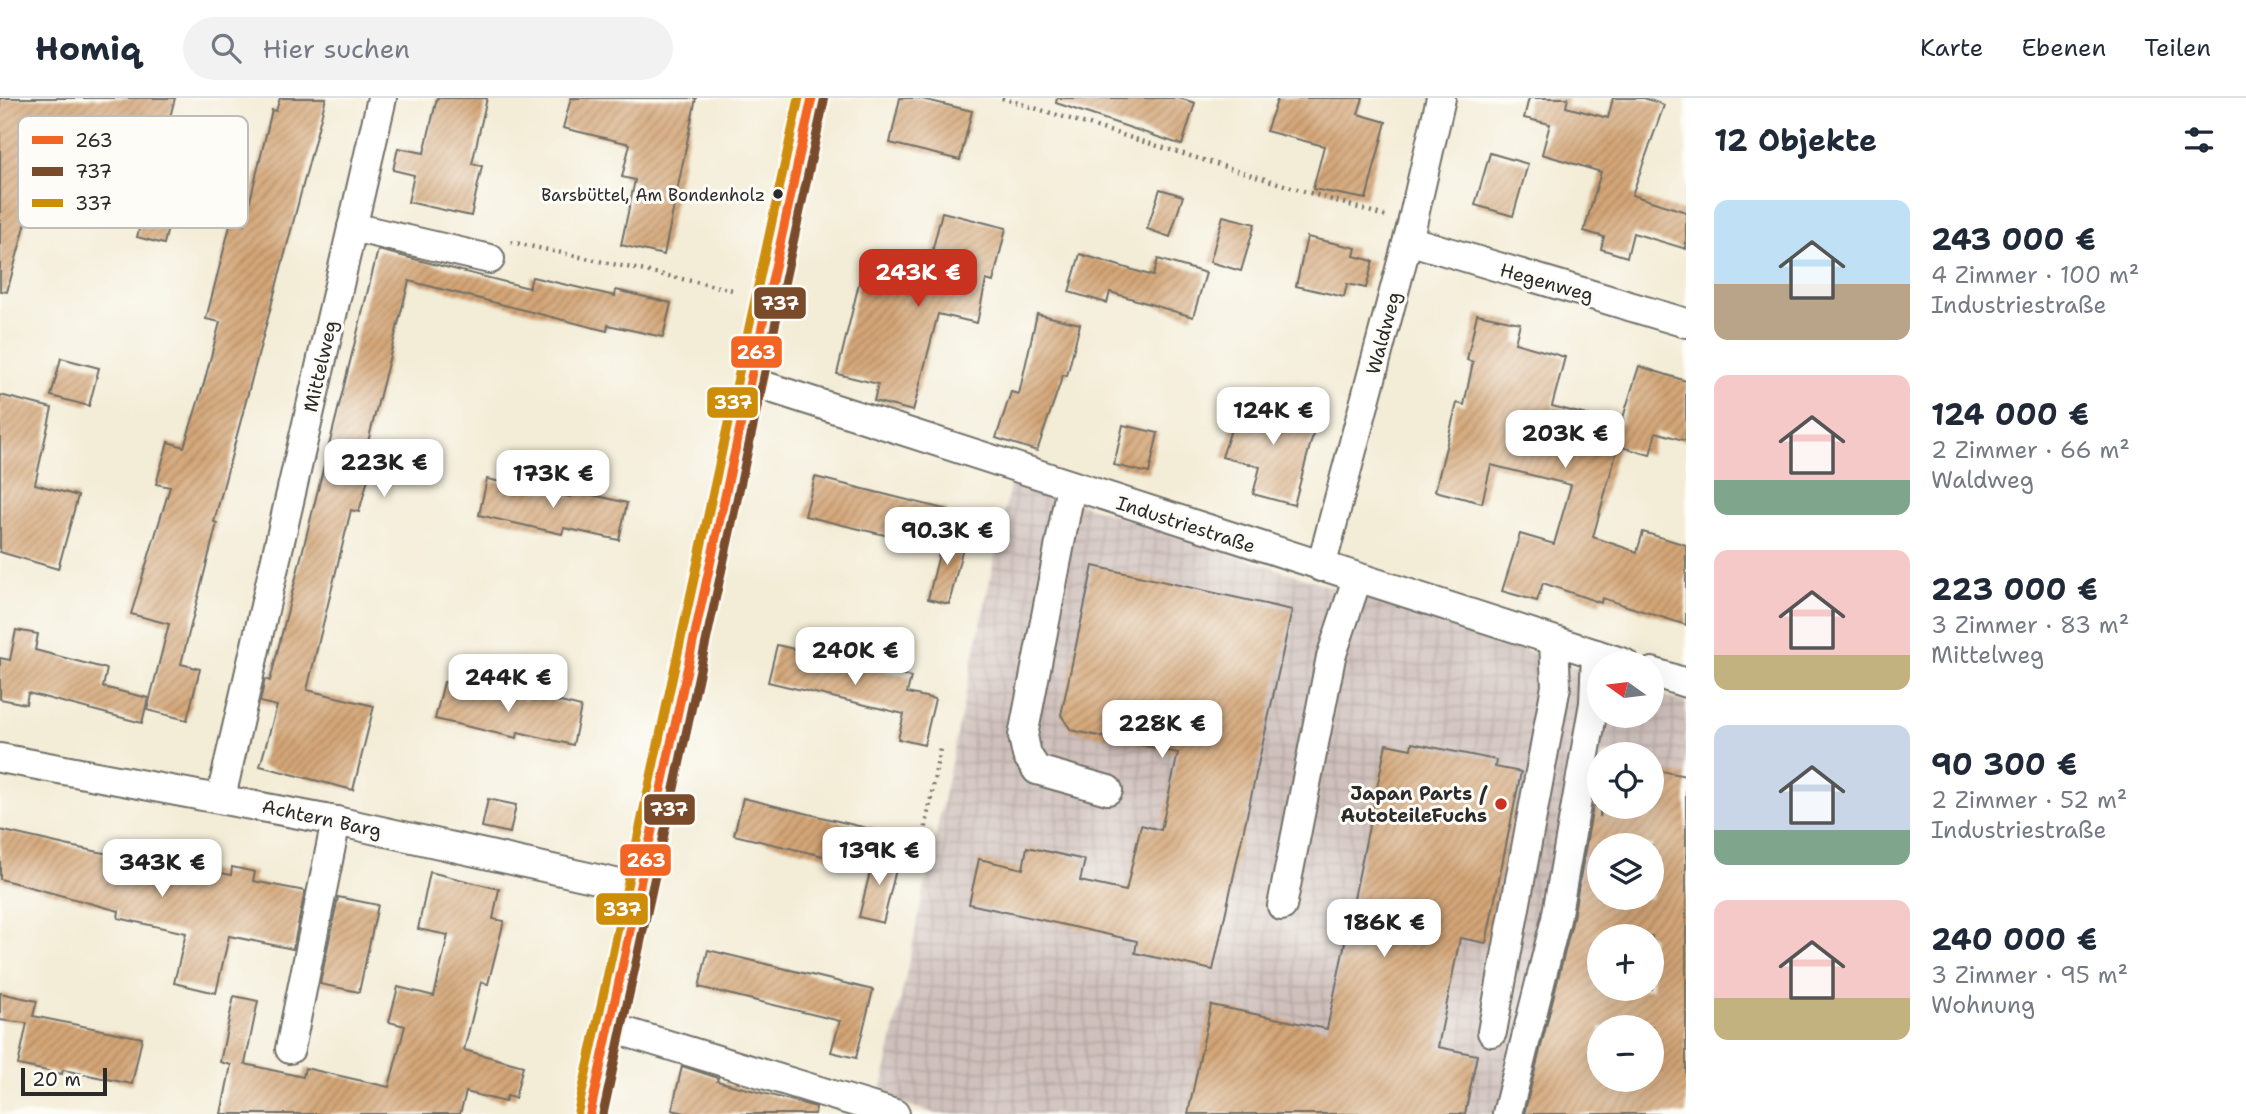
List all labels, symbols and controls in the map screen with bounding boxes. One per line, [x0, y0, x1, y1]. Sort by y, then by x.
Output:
search box [183, 17, 673, 80]
text: Homiq [35, 26, 141, 71]
icon: search [207, 29, 245, 67]
text: Hier suchen [263, 31, 410, 66]
text: Karte [1920, 32, 1983, 64]
text: Ebenen [2021, 32, 2106, 64]
text: Teilen [2144, 32, 2211, 64]
legend [18, 116, 248, 228]
text: 12 Objekte [1714, 120, 1877, 161]
icon: filters [2180, 121, 2218, 159]
text: 263 [75, 128, 113, 153]
text: 737 [75, 159, 112, 184]
place label: Barsbüttel, Am Bondenholz [541, 184, 765, 206]
marker: Barsbüttel, Am Bondenholz [771, 187, 785, 201]
text: 337 [75, 191, 112, 216]
text: 243 000 € [1931, 219, 2096, 260]
icon: home [1770, 228, 1854, 312]
pin: 243K € [861, 250, 975, 309]
text: 243K € [875, 257, 961, 287]
street label: Hegenweg [1497, 257, 1597, 308]
text: 4 Zimmer · 100 m² [1931, 260, 2139, 290]
line badge: 737 [753, 286, 807, 320]
street label: Waldweg [1360, 289, 1407, 377]
text: Industriestraße [1931, 290, 2106, 320]
text: 737 [761, 291, 799, 316]
street label: Mittelweg [298, 318, 343, 414]
line badge: 263 [730, 335, 783, 369]
text: 263 [737, 340, 776, 365]
line badge: 337 [706, 386, 759, 419]
pin: 124K € [1216, 388, 1330, 447]
text: 337 [714, 390, 752, 415]
text: 124 000 € [1931, 394, 2089, 435]
text: 124K € [1233, 395, 1313, 425]
icon: home [1770, 403, 1854, 487]
pin: 203K € [1508, 410, 1622, 470]
text: 203K € [1522, 418, 1608, 448]
text: 2 Zimmer · 66 m² [1931, 435, 2130, 465]
pin: 223K € [327, 440, 441, 499]
text: 223K € [340, 447, 428, 477]
pin: 173K € [496, 450, 610, 510]
text: 173K € [512, 458, 594, 488]
text: Waldweg [1931, 465, 2034, 495]
street label: Industriestraße [1113, 490, 1259, 559]
pin: 90.3K € [882, 508, 1012, 567]
text: 90.3K € [901, 515, 993, 545]
text: 223 000 € [1931, 569, 2098, 610]
icon: home [1770, 578, 1854, 662]
text: 3 Zimmer · 83 m² [1931, 610, 2129, 640]
pin: 240K € [798, 628, 912, 687]
text: 240K € [811, 635, 899, 665]
text: Mittelweg [1931, 640, 2044, 670]
north arrow [1587, 651, 1664, 728]
map controls [1587, 651, 1664, 1092]
pin: 244K € [451, 654, 565, 714]
text: 244K € [465, 662, 552, 692]
pin: 228K € [1105, 700, 1219, 760]
text: 228K € [1118, 708, 1206, 738]
button: locate [1587, 742, 1664, 819]
text: 90 300 € [1931, 744, 2077, 785]
icon: home [1770, 753, 1854, 837]
place label: Japan Parts / AutoteileFuchs [1340, 781, 1488, 828]
text: 2 Zimmer · 52 m² [1931, 785, 2127, 815]
line badge: 737 [643, 793, 696, 826]
street label: Achtern Barg [260, 794, 384, 843]
marker: Japan Parts / AutoteileFuchs [1493, 796, 1509, 812]
text: 737 [650, 797, 688, 822]
text: Industriestraße [1931, 815, 2106, 845]
pin: 139K € [822, 828, 936, 887]
button: layers [1587, 833, 1664, 910]
text: 139K € [838, 835, 920, 865]
pin: 343K € [105, 840, 219, 899]
line badge: 263 [619, 843, 672, 877]
text: 343K € [119, 847, 205, 877]
text: 263 [627, 848, 666, 873]
line badge: 337 [595, 892, 649, 926]
text: 337 [603, 897, 641, 922]
pin: 186K € [1327, 900, 1441, 959]
text: 186K € [1343, 907, 1425, 937]
text: 240 000 € [1931, 919, 2097, 960]
button: + [1587, 924, 1664, 1001]
icon: home [1770, 928, 1854, 1012]
text: 3 Zimmer · 95 m² [1931, 960, 2128, 990]
text: Wohnung [1931, 990, 2035, 1020]
button: − [1587, 1015, 1664, 1092]
scale bar [21, 1065, 107, 1097]
text: 20 m [32, 1067, 81, 1092]

